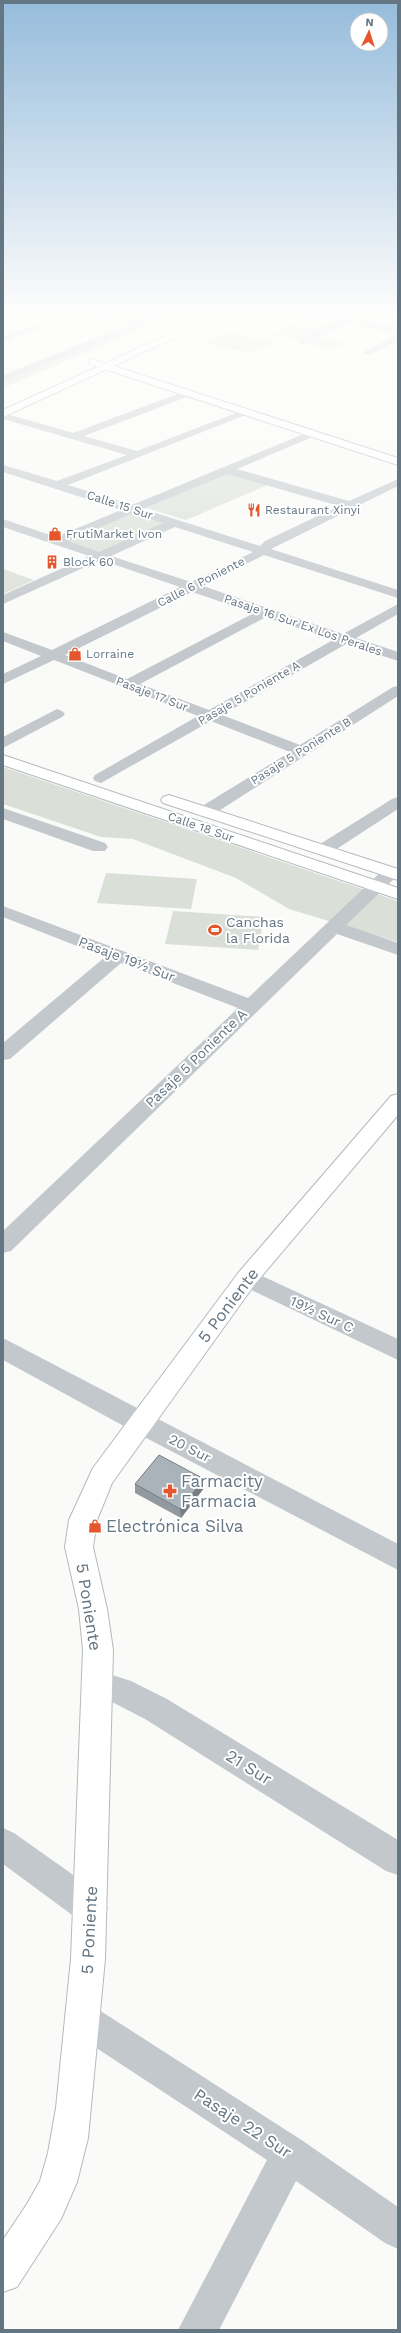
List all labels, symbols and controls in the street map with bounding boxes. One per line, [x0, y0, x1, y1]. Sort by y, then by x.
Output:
north arrow [349, 12, 389, 52]
text: N [365, 16, 374, 29]
street label: Calle 15 Sur [85, 488, 155, 522]
restaurant icon: Restaurant Xinyi [246, 502, 262, 518]
place label: Restaurant Xinyi [265, 503, 360, 517]
shop icon: FrutiMarket Ivon [47, 526, 63, 542]
place label: FrutiMarket Ivon [66, 527, 162, 541]
building icon: Block 60 [44, 554, 60, 570]
street label: Calle 6 Poniente [155, 554, 247, 610]
place label: Block 60 [63, 555, 114, 569]
street label: Pasaje 16 Sur Ex Los Perales [222, 591, 384, 659]
shop icon: Lorraine [67, 646, 83, 662]
place label: Lorraine [86, 647, 134, 661]
street label: Pasaje 5 Poniente A [196, 658, 302, 728]
street label: Pasaje 17 Sur [114, 674, 190, 714]
street label: Pasaje 5 Poniente B [248, 714, 354, 788]
street label: Calle 18 Sur [166, 809, 236, 845]
place label: Canchas la Florida [226, 914, 290, 946]
sports icon: Canchas la Florida [207, 922, 223, 938]
street label: Pasaje 19½ Sur [76, 933, 178, 985]
street label: Pasaje 5 Poniente A [142, 1006, 250, 1110]
street label: 5 Poniente [193, 1264, 263, 1346]
street label: 19½ Sur C [288, 1292, 356, 1336]
street label: 20 Sur [166, 1431, 214, 1465]
place label: Farmacity Farmacia [181, 1471, 263, 1511]
pharmacy icon: Farmacity Farmacia [162, 1483, 178, 1499]
place label: Electrónica Silva [106, 1516, 244, 1536]
shop icon: Electrónica Silva [87, 1518, 103, 1534]
street label: 5 Poniente [72, 1562, 106, 1652]
street label: 21 Sur [222, 1745, 276, 1789]
street label: 5 Poniente [77, 1885, 101, 1975]
street label: Pasaje 22 Sur [190, 2084, 296, 2162]

